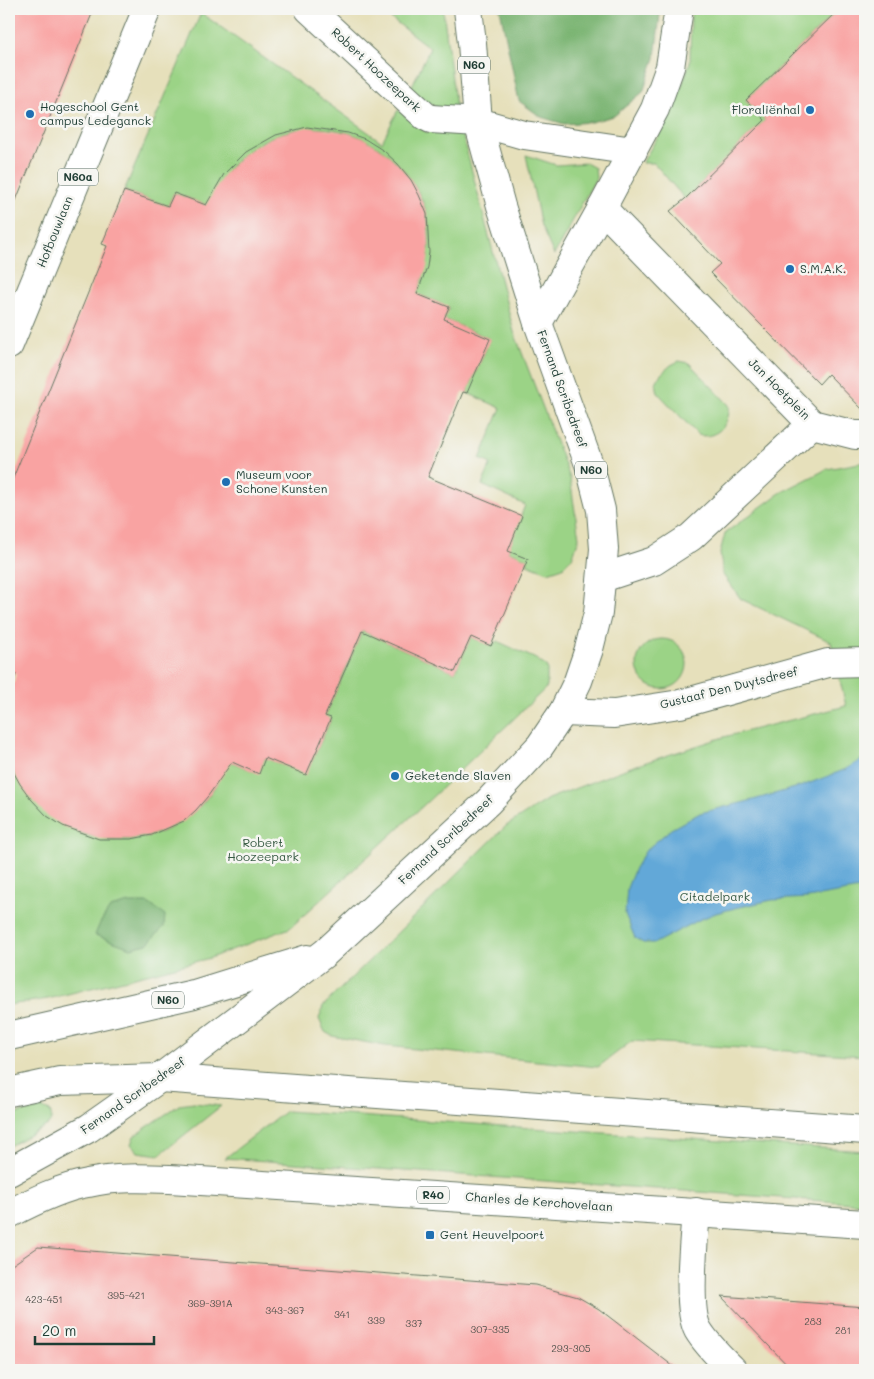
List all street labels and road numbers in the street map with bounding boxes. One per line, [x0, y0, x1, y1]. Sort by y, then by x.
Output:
street label: Robert Hoozeepark [329, 24, 425, 115]
road number: N60 [458, 56, 490, 74]
road number: N60a [58, 168, 98, 186]
street label: Hofbouwlaan [32, 194, 76, 270]
street label: Fernand Scribedreef [534, 328, 592, 450]
street label: Jan Hoetplein [745, 354, 814, 423]
road number: N60 [575, 462, 607, 478]
street label: Gustaaf Den Duytsdreef [658, 662, 800, 712]
street label: Fernand Scribedreef [394, 791, 496, 887]
road number: N60 [152, 992, 184, 1008]
street label: Fernand Scribedreef [77, 1053, 188, 1137]
road number: R40 [417, 1186, 449, 1204]
street label: Charles de Kerchovelaan [465, 1188, 613, 1214]

